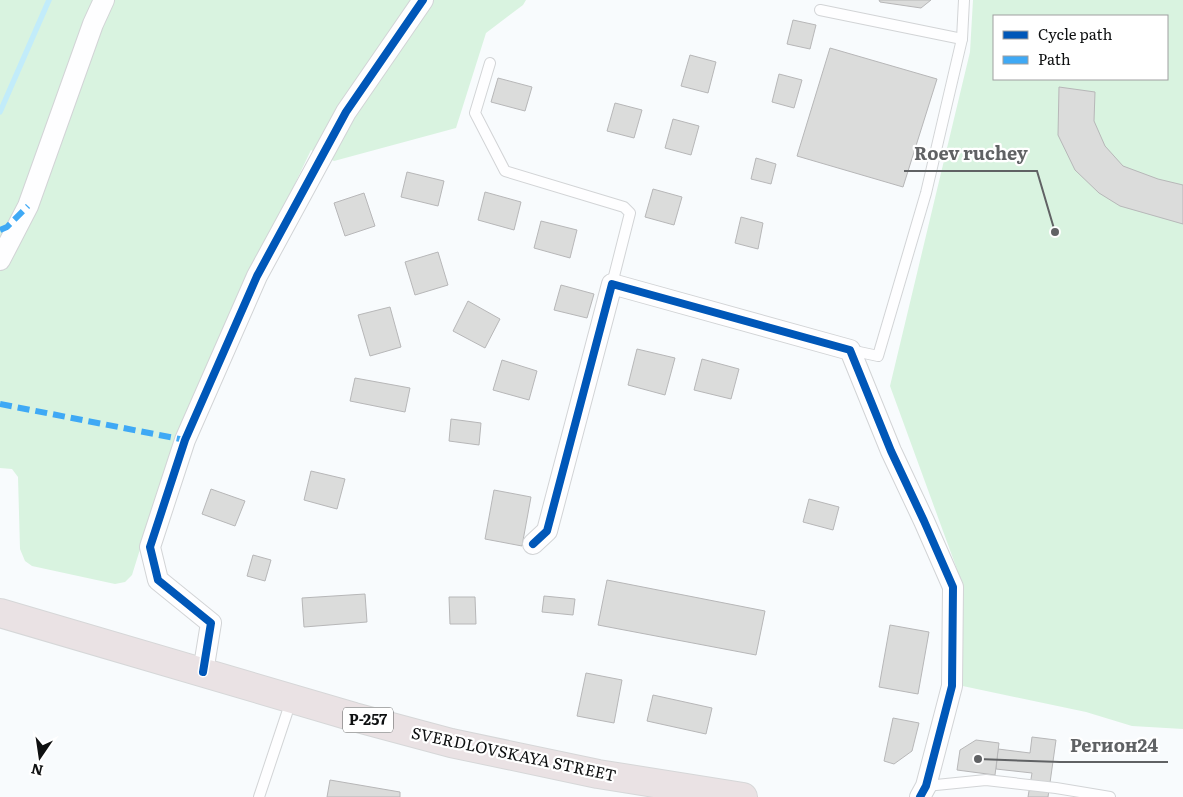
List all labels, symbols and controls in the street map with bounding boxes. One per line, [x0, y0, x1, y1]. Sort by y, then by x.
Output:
legend [993, 15, 1168, 80]
text: Cycle path [1038, 22, 1113, 45]
text: Path [1038, 47, 1071, 70]
callout: Roev ruchey [904, 138, 1037, 171]
text: Roev ruchey [914, 139, 1028, 166]
road number: Р-257 [343, 708, 393, 732]
street label: SVERDLOVSKAYA STREET [410, 720, 619, 787]
callout: Регион24 [1060, 729, 1168, 762]
text: Регион24 [1070, 731, 1158, 758]
north arrow [15, 732, 65, 782]
text: N [29, 760, 45, 782]

